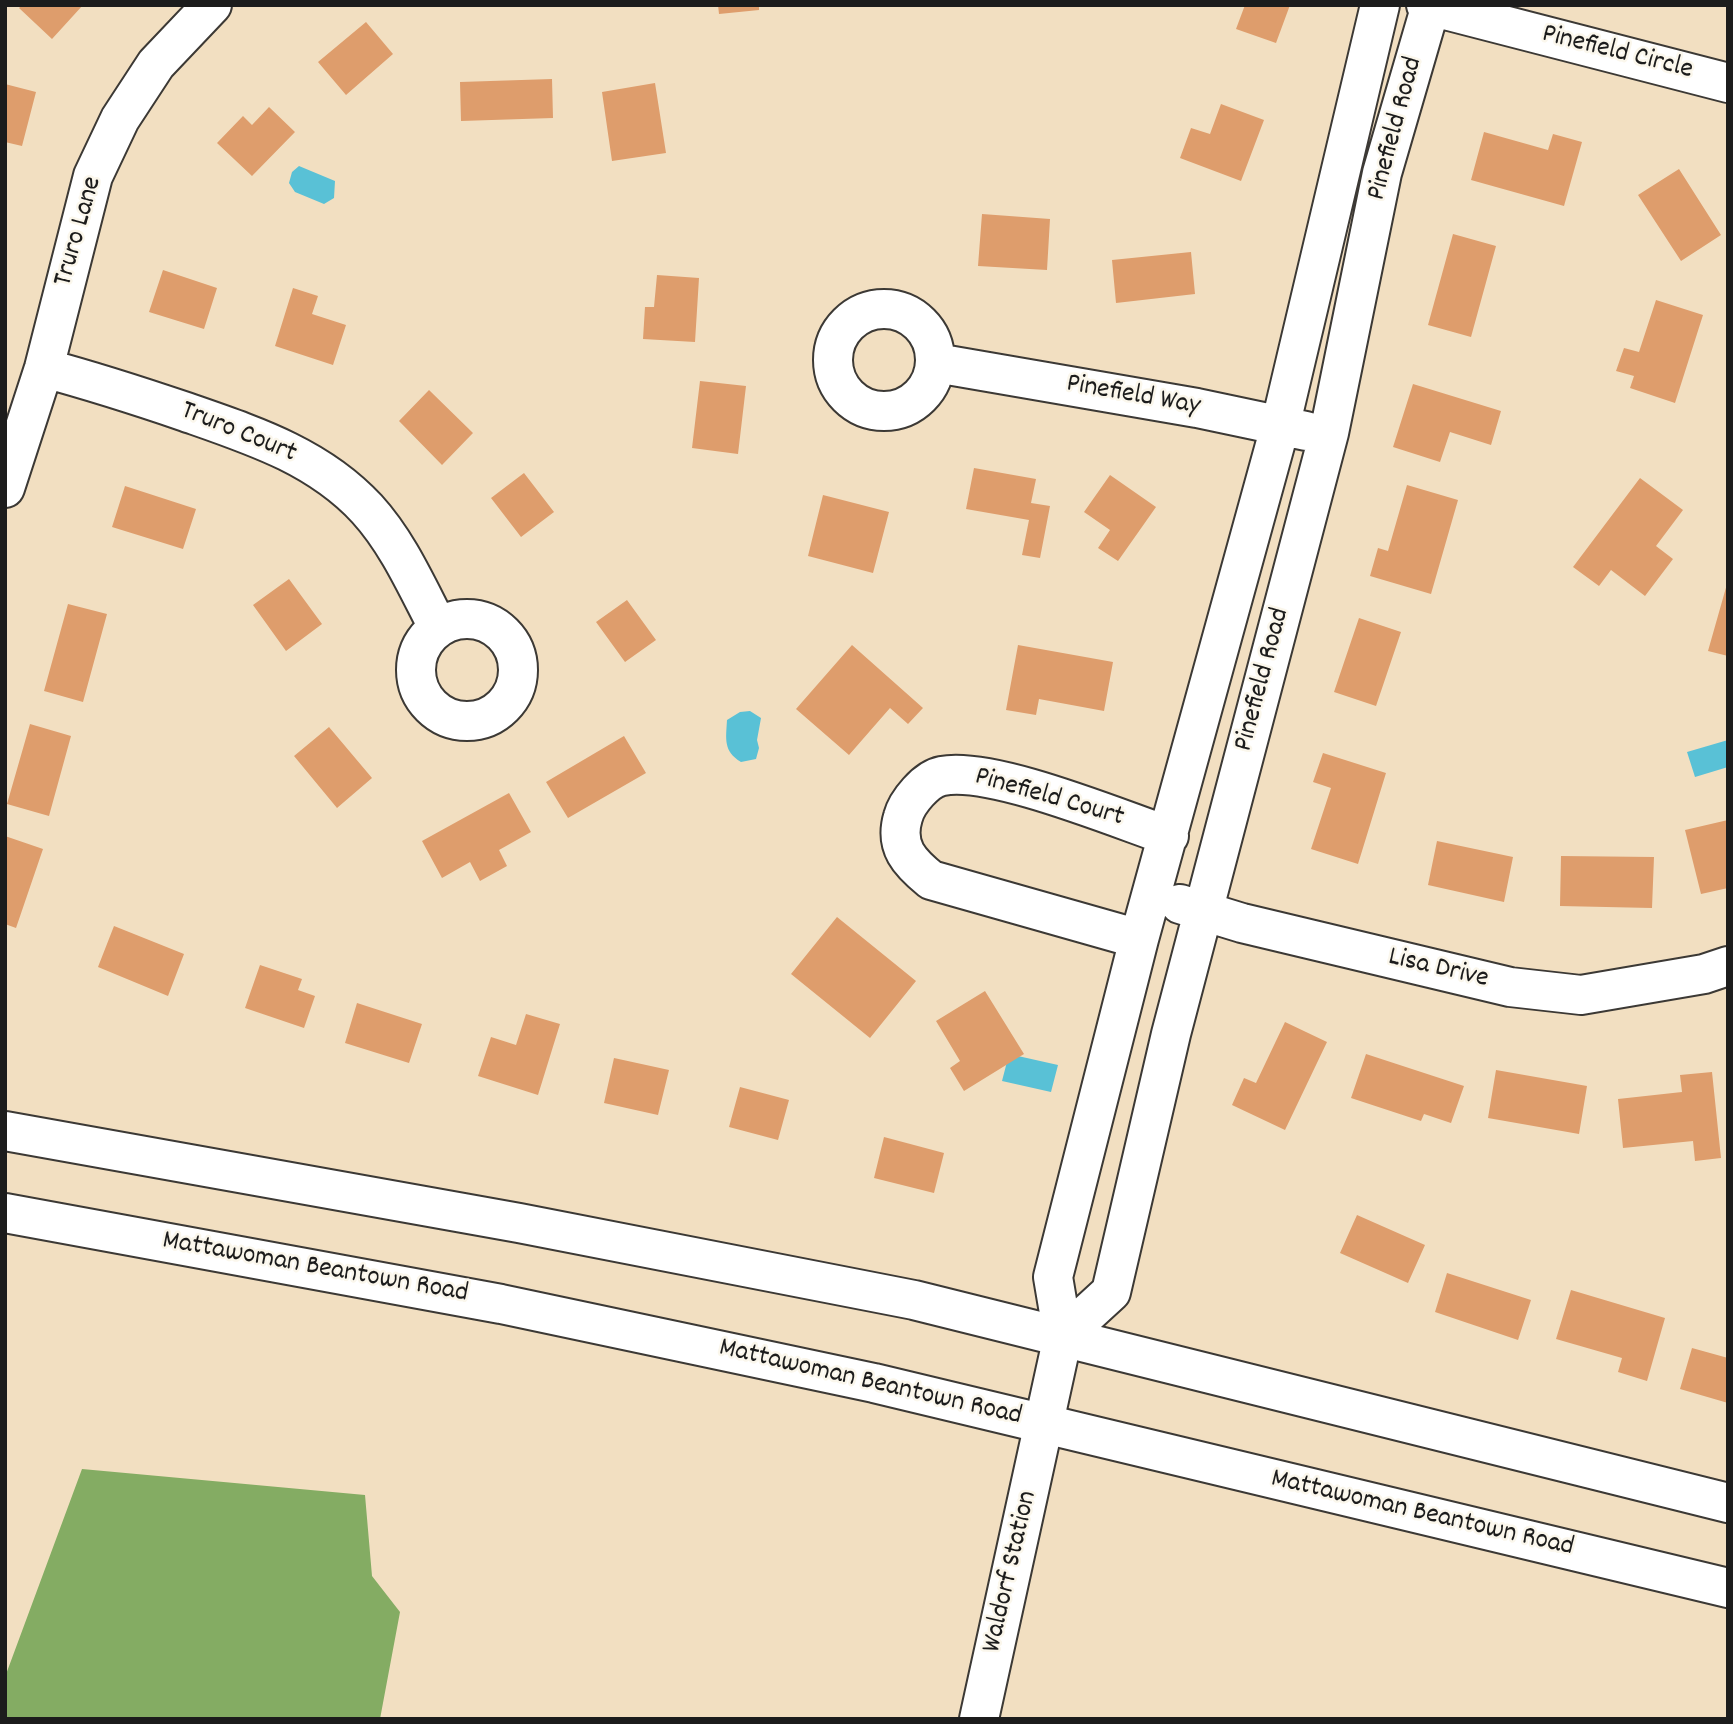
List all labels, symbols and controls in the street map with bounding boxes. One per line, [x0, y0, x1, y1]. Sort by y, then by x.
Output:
street label: Pinefield Circle [1538, 19, 1696, 89]
street label: Pinefield Road [1362, 54, 1432, 204]
street label: Truro Lane [48, 173, 112, 291]
street label: Pinefield Way [1064, 369, 1202, 425]
street label: Truro Court [175, 396, 301, 472]
street label: Pinefield Road [1229, 605, 1299, 755]
street label: Pinefield Court [971, 762, 1127, 836]
street label: Lisa Drive [1385, 942, 1491, 998]
street label: Mattawoman Beantown Road [160, 1226, 470, 1312]
street label: Mattawoman Beantown Road [715, 1333, 1025, 1435]
street label: Mattawoman Beantown Road [1267, 1464, 1577, 1566]
street label: Waldorf Station [977, 1488, 1047, 1656]

